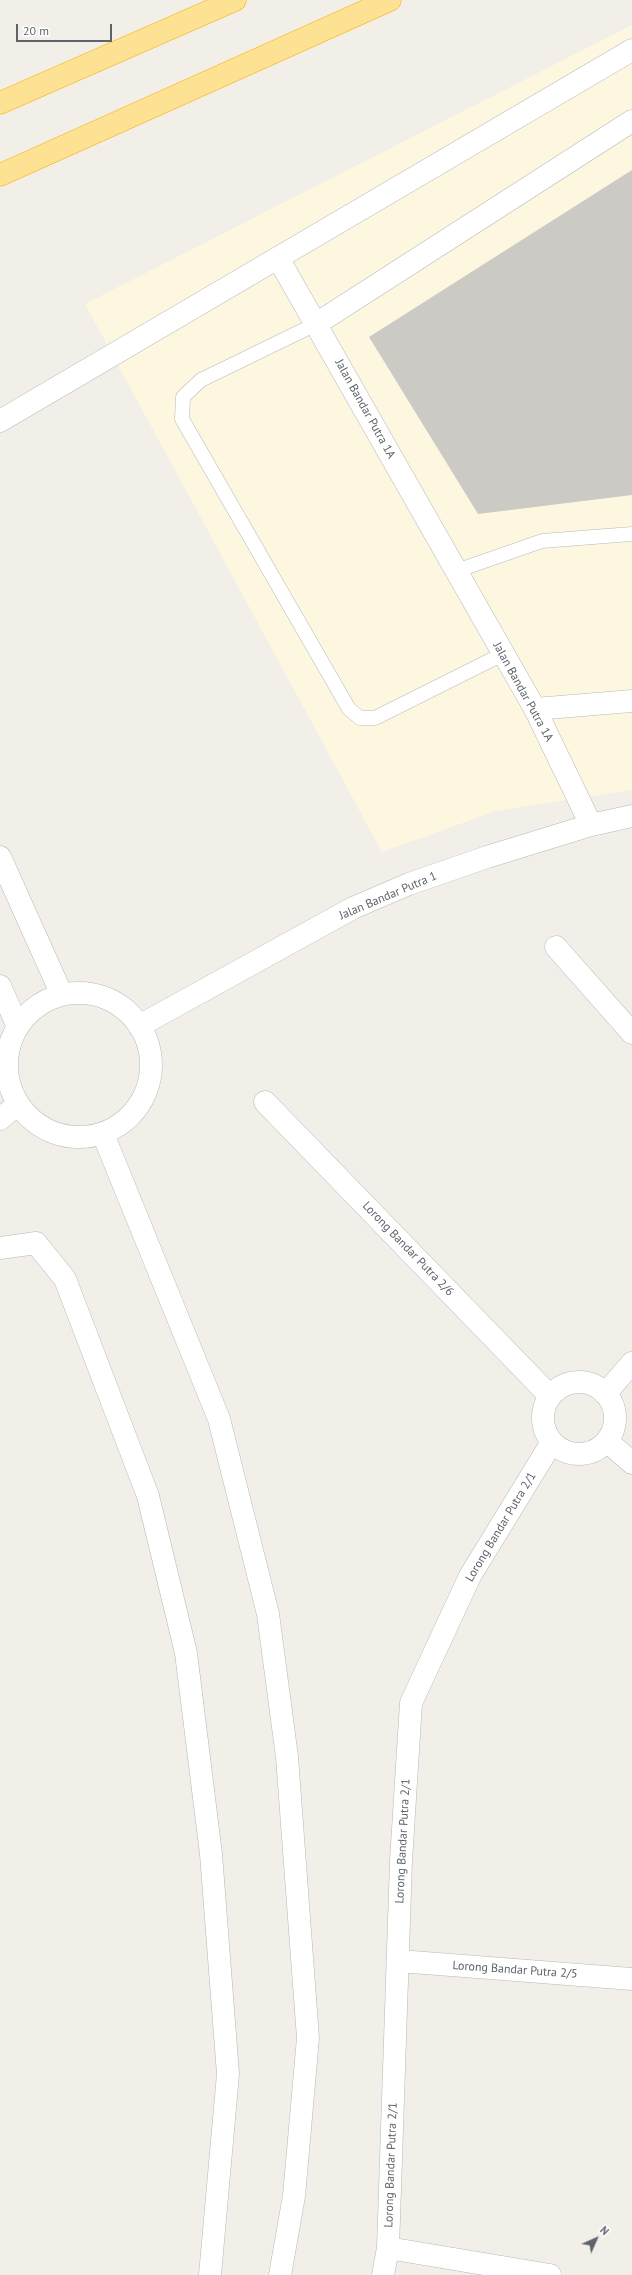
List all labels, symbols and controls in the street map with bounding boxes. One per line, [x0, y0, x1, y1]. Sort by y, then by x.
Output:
scale bar [18, 16, 114, 42]
text: 20 m [23, 23, 49, 38]
street label: Jalan Bandar Putra 1A [332, 357, 398, 461]
street label: Jalan Bandar Putra 1A [490, 640, 556, 744]
street label: Jalan Bandar Putra 1 [337, 869, 439, 923]
street label: Lorong Bandar Putra 2/6 [359, 1199, 457, 1299]
street label: Lorong Bandar Putra 2/1 [463, 1470, 539, 1584]
street label: Lorong Bandar Putra 2/1 [393, 1778, 413, 1904]
street label: Lorong Bandar Putra 2/5 [452, 1958, 578, 1982]
street label: Lorong Bandar Putra 2/1 [382, 2102, 400, 2228]
north arrow [576, 2219, 616, 2259]
text: N [597, 2223, 612, 2238]

